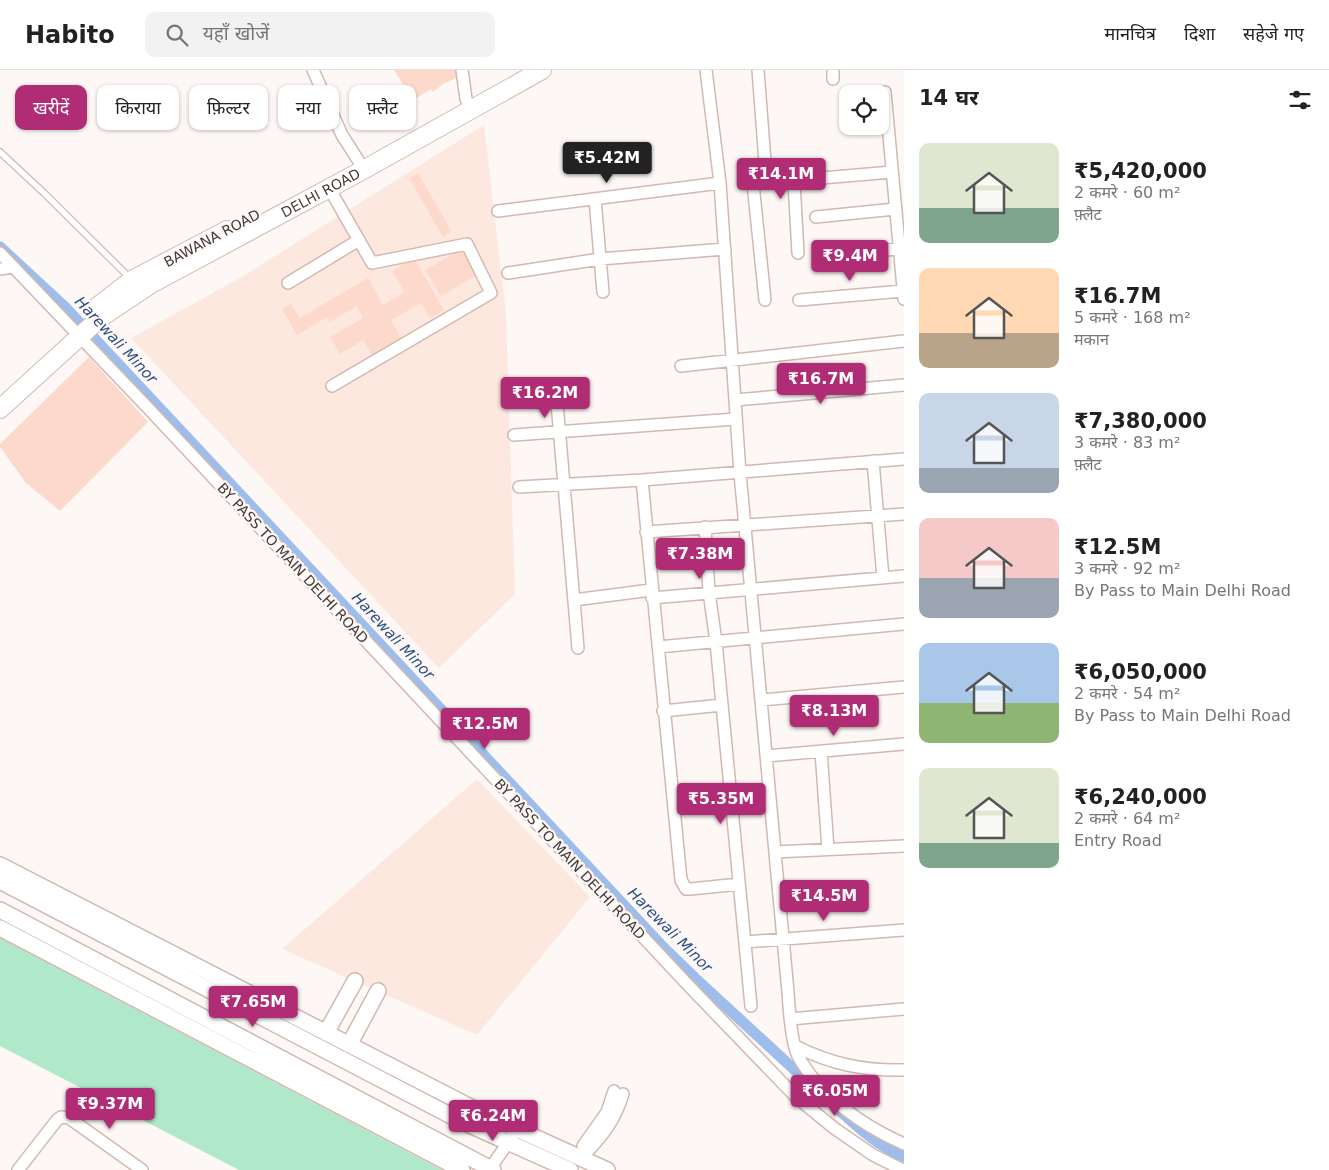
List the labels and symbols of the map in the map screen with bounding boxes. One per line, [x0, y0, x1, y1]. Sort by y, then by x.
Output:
pin: ₹5.42M [566, 142, 648, 184]
pin: ₹14.1M [740, 158, 822, 200]
street label: DELHI ROAD [278, 165, 363, 221]
street label: BAWANA ROAD [161, 206, 263, 270]
pin: ₹9.4M [815, 240, 885, 282]
water label: Harewali Minor [71, 293, 161, 388]
pin: ₹16.7M [780, 362, 862, 405]
pin: ₹16.2M [504, 376, 586, 419]
street label: BY PASS TO MAIN DELHI ROAD [214, 480, 372, 646]
pin: ₹7.38M [659, 538, 741, 580]
water label: Harewali Minor [348, 589, 438, 684]
pin: ₹8.13M [793, 694, 875, 737]
pin: ₹12.5M [444, 708, 526, 750]
street label: BY PASS TO MAIN DELHI ROAD [491, 776, 649, 942]
pin: ₹5.35M [680, 782, 762, 825]
pin: ₹14.5M [783, 880, 865, 922]
water label: Harewali Minor [624, 884, 717, 977]
pin: ₹7.65M [212, 986, 294, 1028]
pin: ₹6.05M [794, 1074, 876, 1117]
pin: ₹9.37M [69, 1088, 151, 1130]
pin: ₹6.24M [452, 1100, 534, 1142]

